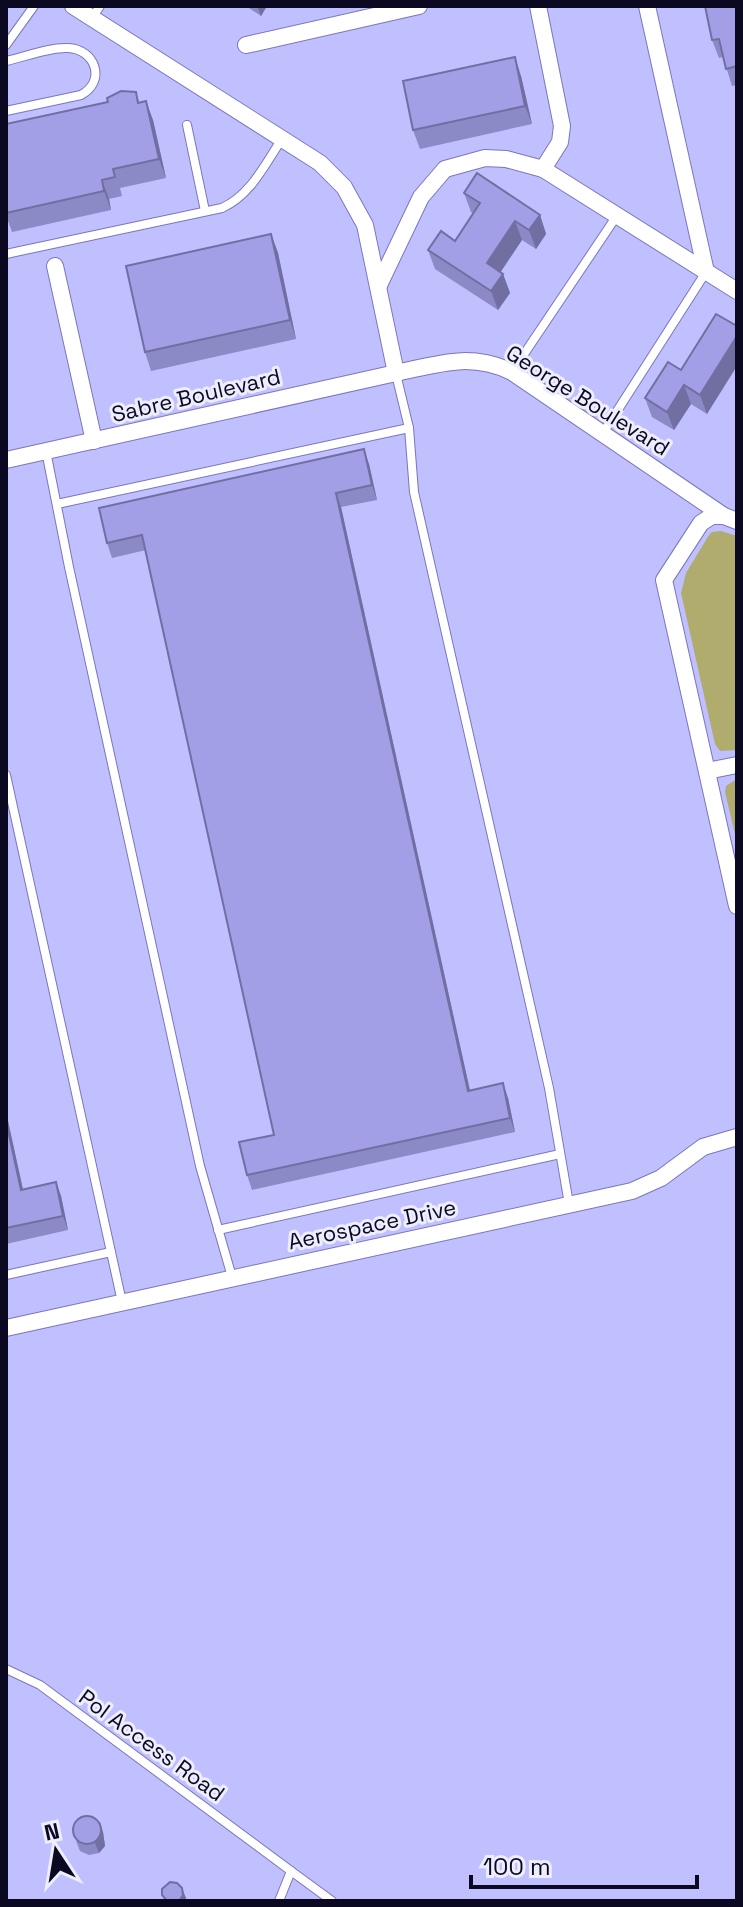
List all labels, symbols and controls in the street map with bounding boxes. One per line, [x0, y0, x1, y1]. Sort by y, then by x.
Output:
street label: George Boulevard [501, 338, 675, 462]
street label: Sabre Boulevard [109, 362, 283, 428]
street label: Aerospace Drive [285, 1193, 459, 1255]
street label: Pol Access Road [74, 1683, 230, 1807]
north arrow [16, 1811, 96, 1891]
text: N [42, 1816, 62, 1847]
scale bar [471, 1839, 697, 1889]
text: 100 m [483, 1851, 551, 1882]

